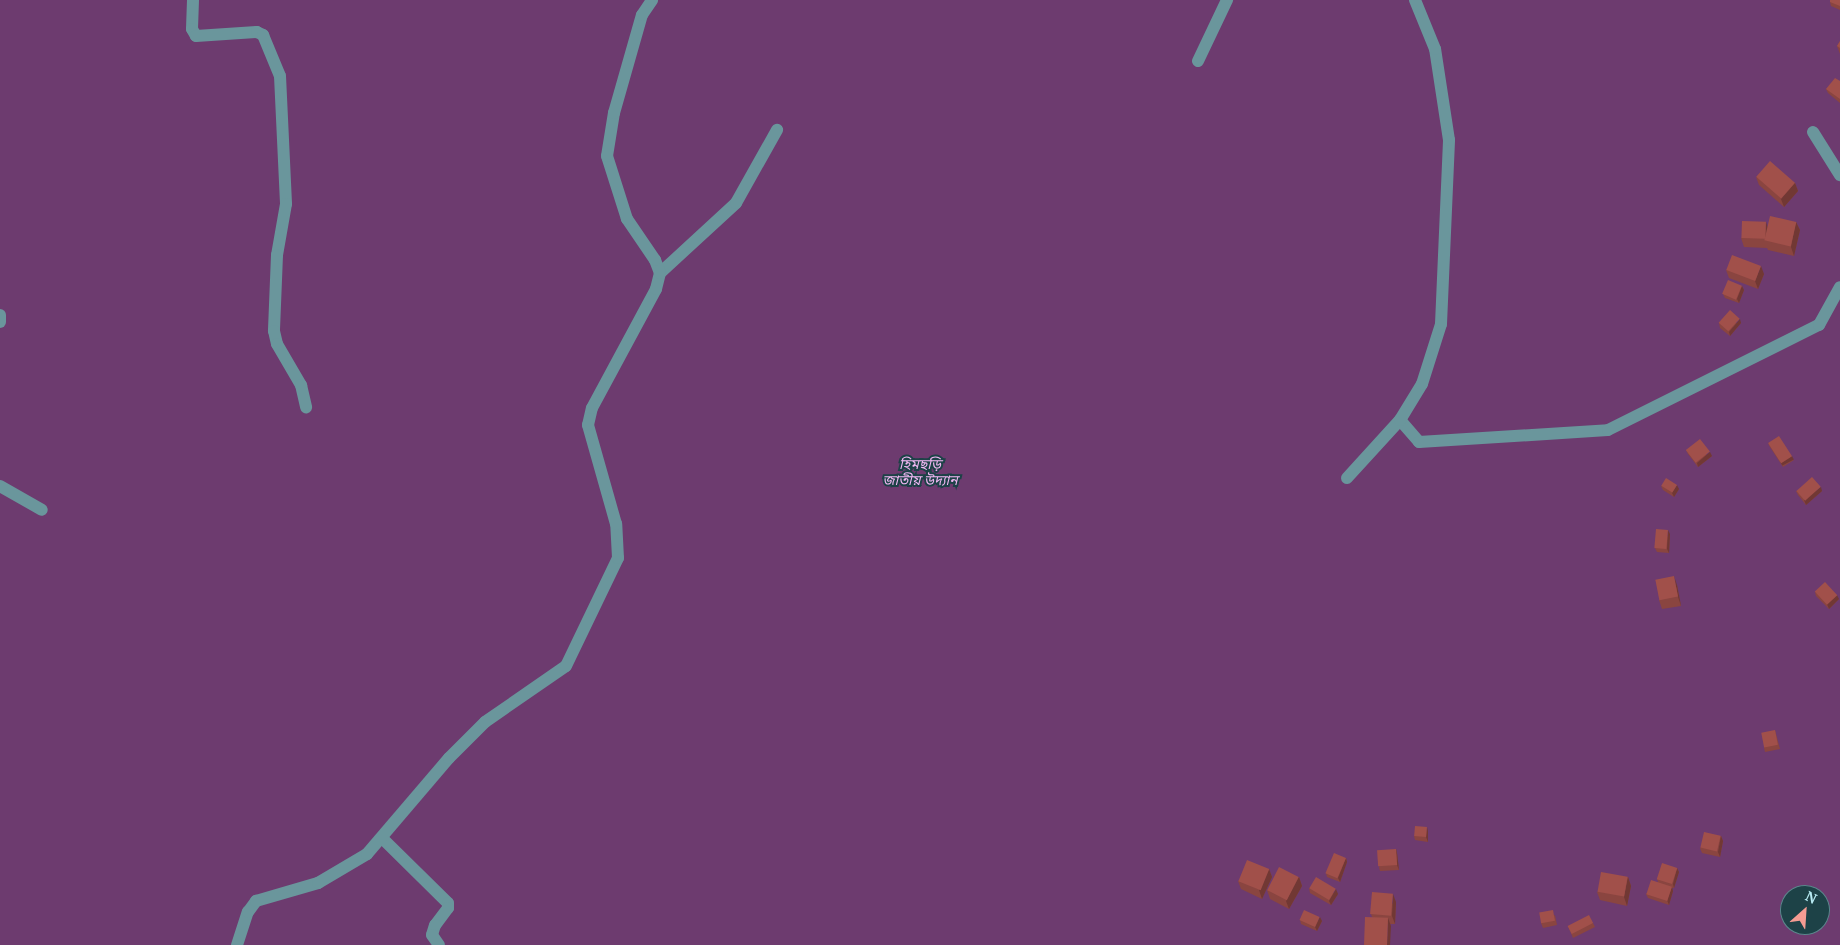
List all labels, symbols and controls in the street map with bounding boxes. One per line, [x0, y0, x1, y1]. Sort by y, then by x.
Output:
park label: হিমছড়ি জাতীয় উদ্যান [882, 456, 958, 488]
north arrow [1780, 885, 1830, 935]
text: N [1802, 886, 1820, 908]

